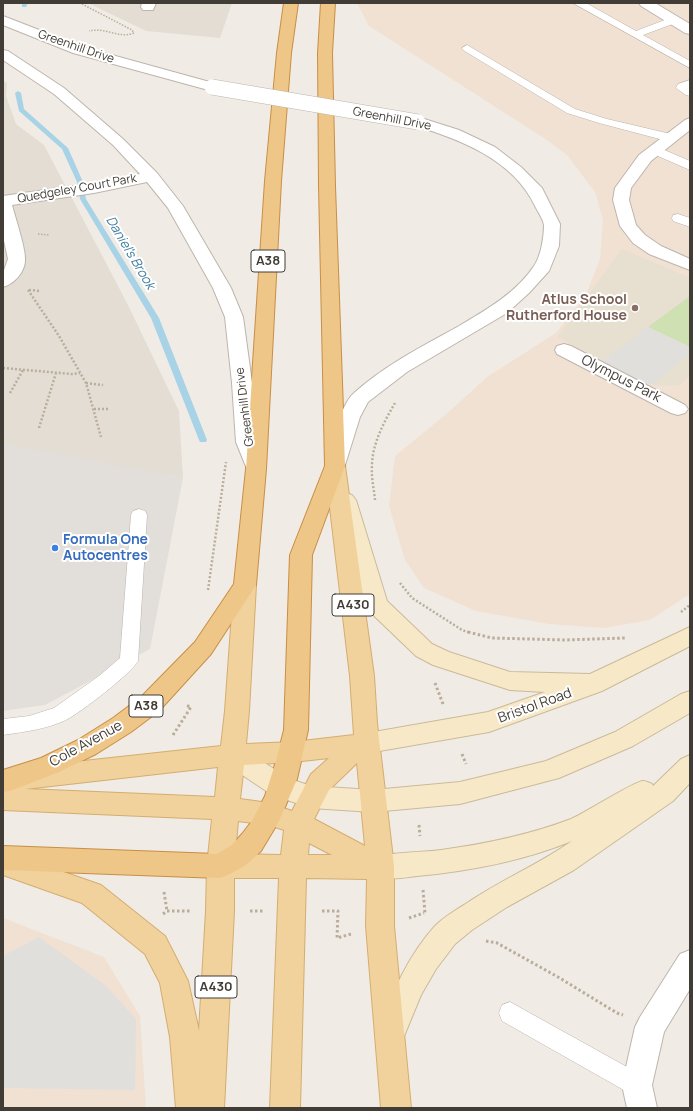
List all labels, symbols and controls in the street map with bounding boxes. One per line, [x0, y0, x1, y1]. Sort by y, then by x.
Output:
street label: Greenhill Drive [36, 27, 116, 67]
street label: Greenhill Drive [352, 104, 432, 134]
street label: Quedgeley Court Park [16, 171, 138, 207]
water label: Daniel's Brook [102, 214, 158, 292]
road number: A38 [251, 250, 285, 272]
place label: Atlus School Rutherford House [506, 292, 627, 324]
marker: Atlus School Rutherford House [630, 303, 640, 313]
street label: Olympus Park [578, 352, 664, 406]
street label: Greenhill Drive [233, 367, 257, 447]
place label: Formula One Autocentres [63, 532, 148, 564]
marker: Formula One Autocentres [50, 543, 60, 553]
road number: A430 [332, 594, 374, 616]
street label: Bristol Road [496, 685, 574, 727]
road number: A38 [129, 695, 163, 717]
street label: Cole Avenue [47, 717, 125, 771]
road number: A430 [195, 976, 237, 998]

